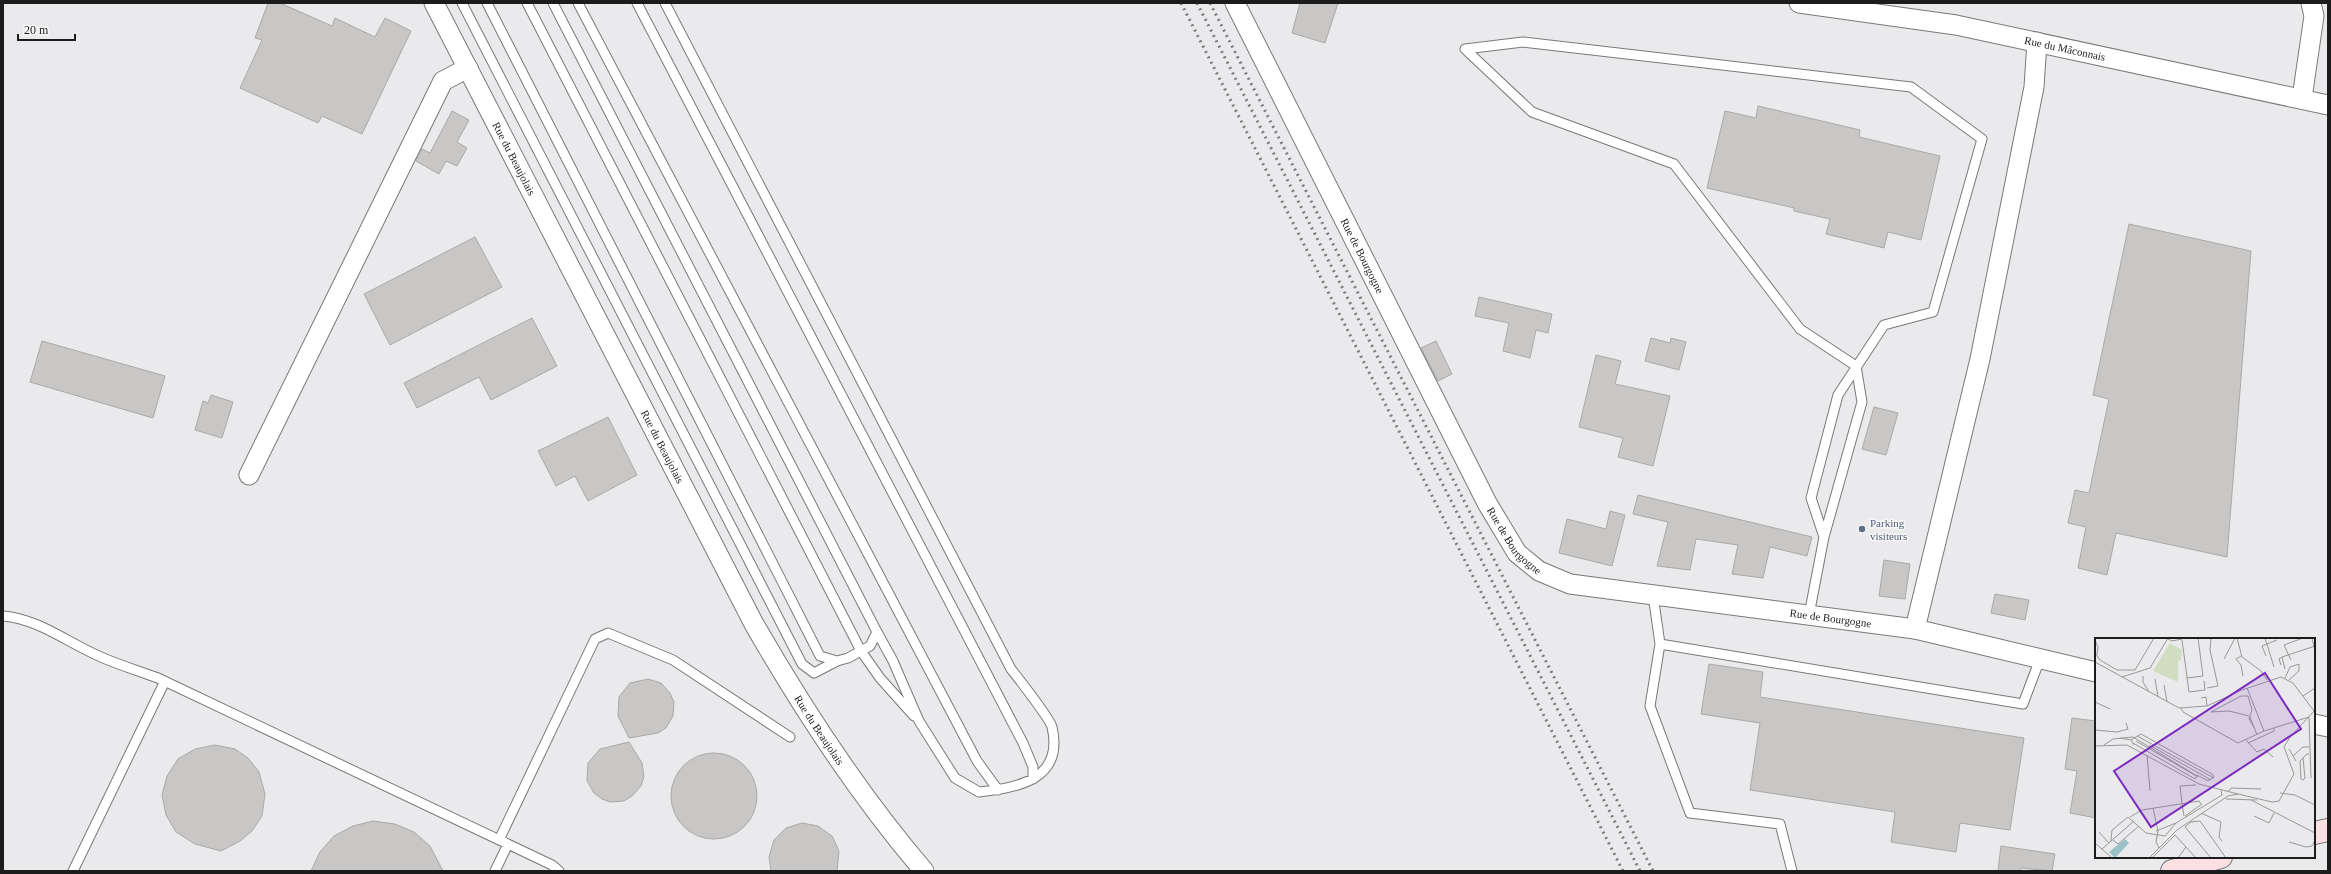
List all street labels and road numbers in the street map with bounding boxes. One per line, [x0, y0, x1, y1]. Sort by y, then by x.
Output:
street label: Rue du Mâconnais [2023, 34, 2107, 63]
street label: Rue du Beaujolais [490, 120, 538, 197]
street label: Rue de Bourgogne [1338, 216, 1386, 295]
street label: Rue du Beaujolais [639, 408, 686, 485]
street label: Rue de Bourgogne [1485, 505, 1544, 577]
street label: Rue de Bourgogne [1789, 607, 1872, 629]
street label: Rue du Beaujolais [792, 693, 846, 767]

